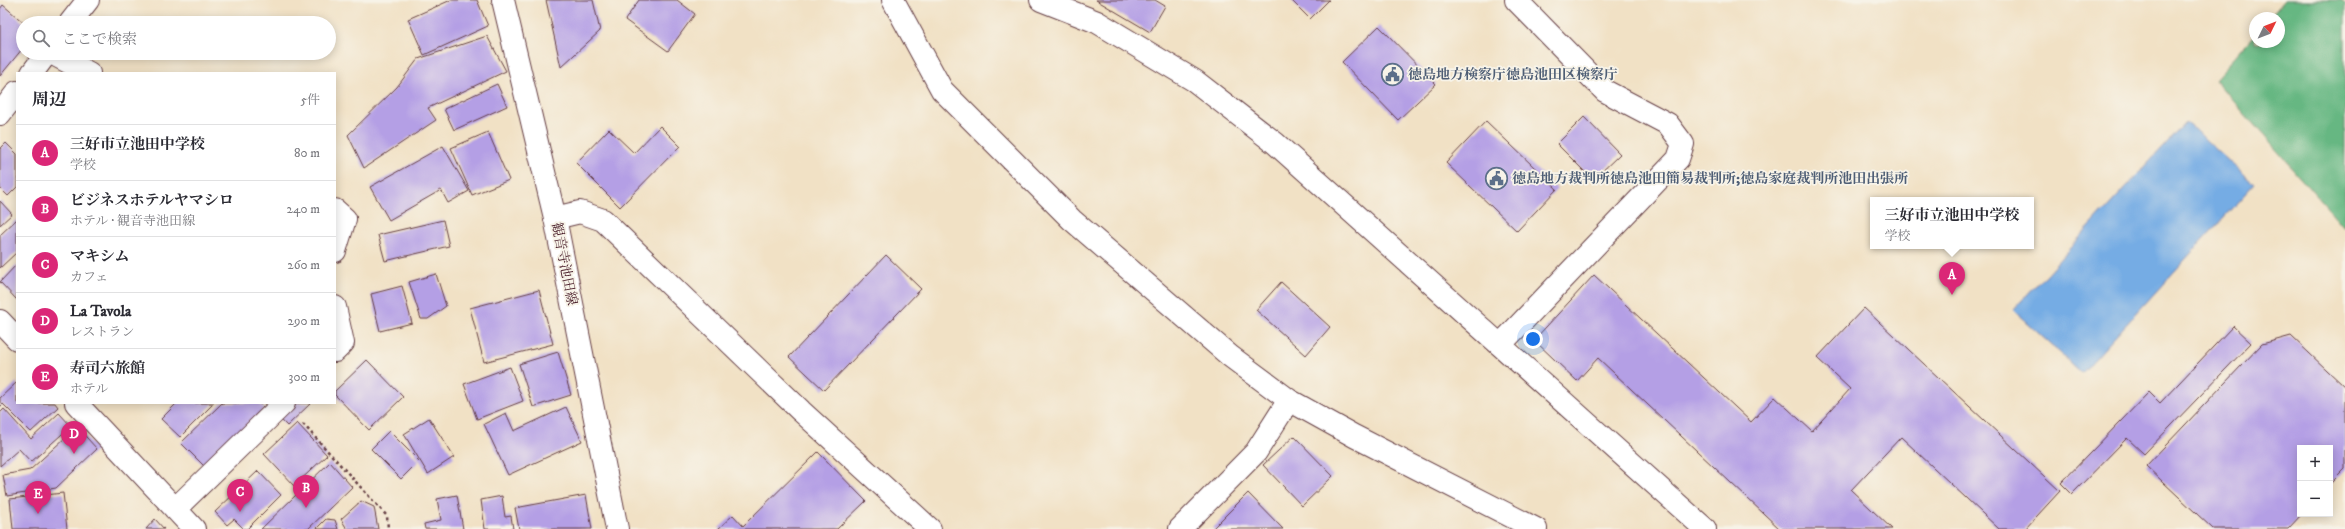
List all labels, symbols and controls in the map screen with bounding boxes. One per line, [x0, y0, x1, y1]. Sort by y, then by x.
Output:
north arrow [2249, 12, 2285, 48]
search box [16, 16, 336, 60]
icon: search [30, 27, 52, 49]
text: ここで検索 [62, 30, 137, 49]
public building icon: 徳島地方検察庁徳島池田区検察庁 [1379, 62, 1405, 88]
place label: 徳島地方検察庁徳島池田区検察庁 [1408, 66, 1618, 84]
text: 周辺 [32, 89, 66, 111]
text: 5件 [301, 92, 320, 108]
text: 三好市立池田中学校 [70, 135, 205, 154]
text: A [41, 145, 49, 161]
text: 80 m [294, 145, 320, 161]
text: 学校 [70, 157, 96, 173]
public building icon: 徳島地方裁判所徳島池田簡易裁判所;徳島家庭裁判所池田出張所 [1484, 166, 1510, 192]
place label: 徳島地方裁判所徳島池田簡易裁判所;徳島家庭裁判所池田出張所 [1512, 170, 1908, 188]
text: ビジネスホテルヤマシロ [70, 191, 234, 210]
popup [1870, 197, 2034, 249]
text: B [41, 201, 49, 217]
text: 240 m [287, 201, 320, 217]
text: 三好市立池田中学校 [1884, 206, 2020, 225]
text: ホテル · 観音寺池田線 [70, 213, 195, 229]
street label: 観音寺池田線 [547, 221, 581, 307]
text: 学校 [1884, 228, 1911, 244]
text: マキシム [70, 247, 129, 266]
text: C [41, 257, 49, 273]
text: 260 m [287, 257, 320, 273]
pin: A [1939, 262, 1965, 295]
text: カフェ [70, 269, 108, 285]
text: La Tavola [70, 302, 131, 321]
text: D [40, 313, 50, 329]
text: 290 m [288, 313, 320, 329]
text: レストラン [70, 324, 135, 340]
your location [1523, 329, 1543, 349]
text: 寿司六旅館 [70, 359, 145, 378]
text: E [40, 369, 50, 385]
text: 300 m [289, 369, 320, 385]
text: ホテル [70, 381, 108, 397]
pin: D [61, 421, 87, 454]
map controls [2297, 445, 2333, 517]
button: + [2297, 445, 2333, 481]
pin: B [293, 475, 319, 508]
pin: C [227, 479, 253, 512]
pin: E [25, 481, 51, 514]
button: − [2297, 481, 2333, 517]

